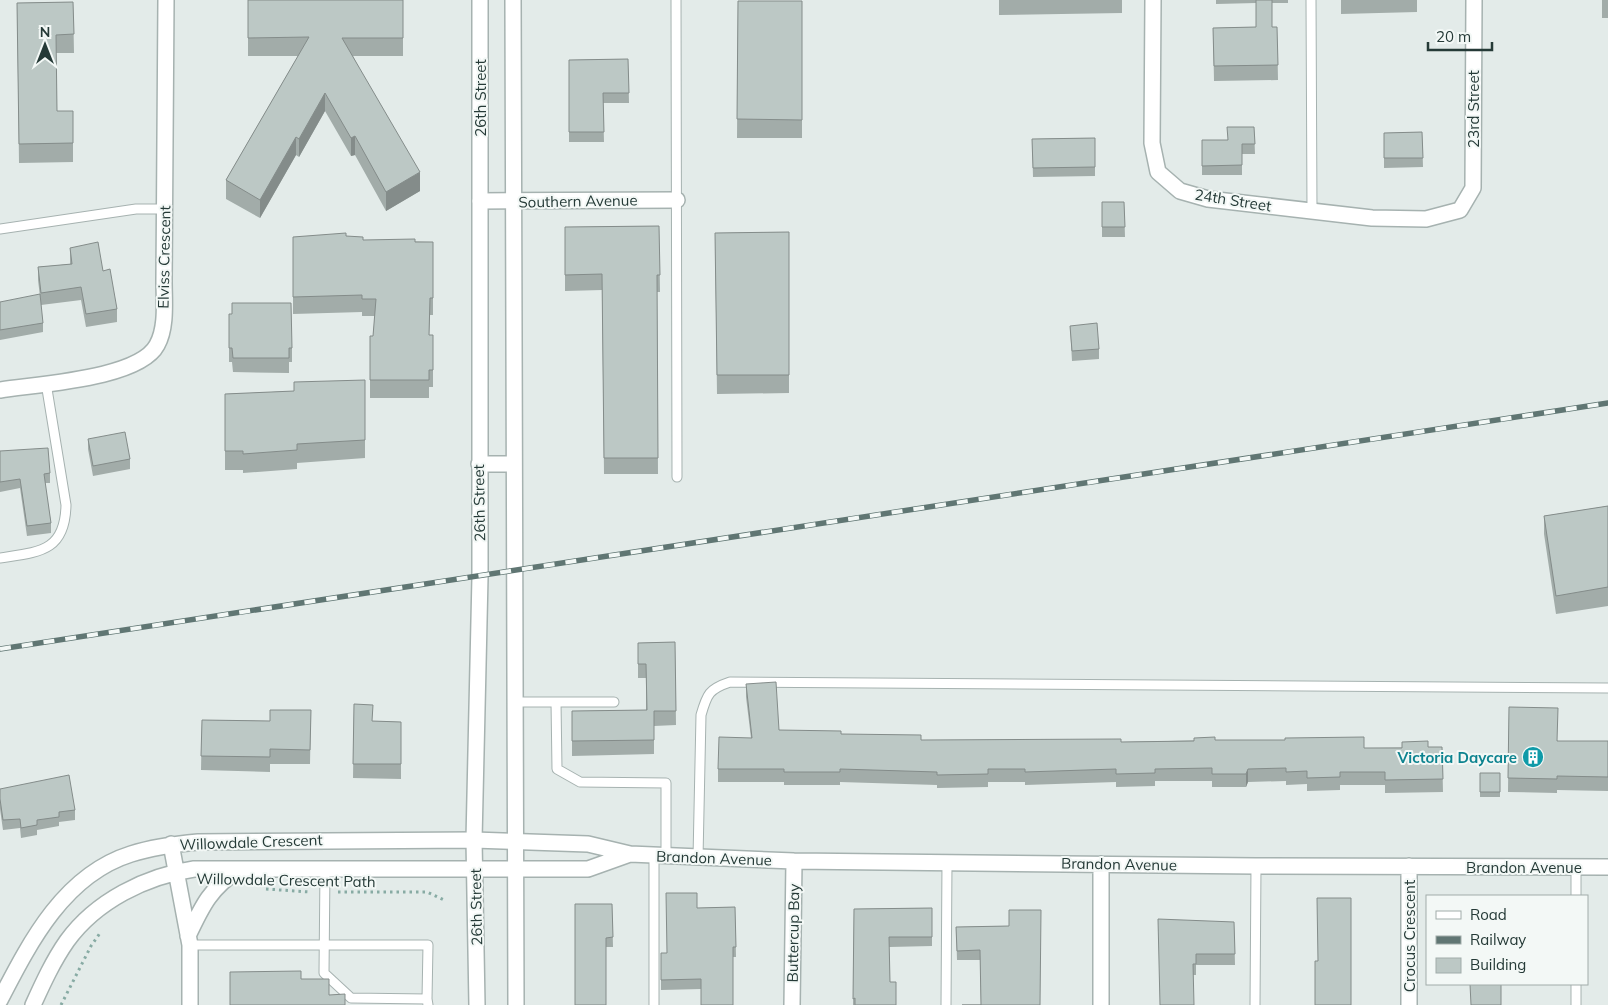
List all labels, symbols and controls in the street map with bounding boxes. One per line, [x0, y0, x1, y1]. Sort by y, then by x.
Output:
north arrow [20, 20, 70, 70]
scale bar [1428, 20, 1492, 52]
text: N [40, 23, 50, 41]
text: 20 m [1436, 27, 1471, 46]
street label: 26th Street [471, 59, 490, 137]
street label: 23rd Street [1464, 70, 1483, 148]
street label: 24th Street [1193, 185, 1273, 215]
street label: Southern Avenue [518, 190, 638, 212]
street label: Elviss Crescent [154, 205, 174, 309]
street label: 26th Street [469, 464, 489, 542]
building icon: Victoria Daycare [1521, 745, 1545, 769]
place label: Victoria Daycare [1397, 748, 1517, 767]
street label: Willowdale Crescent [179, 830, 323, 854]
street label: Brandon Avenue [656, 846, 772, 870]
street label: Brandon Avenue [1061, 853, 1177, 875]
street label: Brandon Avenue [1466, 858, 1582, 877]
street label: 26th Street [466, 868, 486, 946]
street label: Willowdale Crescent Path [196, 869, 376, 891]
street label: Crocus Crescent [1400, 880, 1419, 992]
street label: Buttercup Bay [783, 883, 803, 983]
legend [1426, 895, 1588, 985]
text: Road [1470, 905, 1507, 924]
text: Railway [1470, 930, 1526, 949]
text: Building [1470, 955, 1526, 974]

